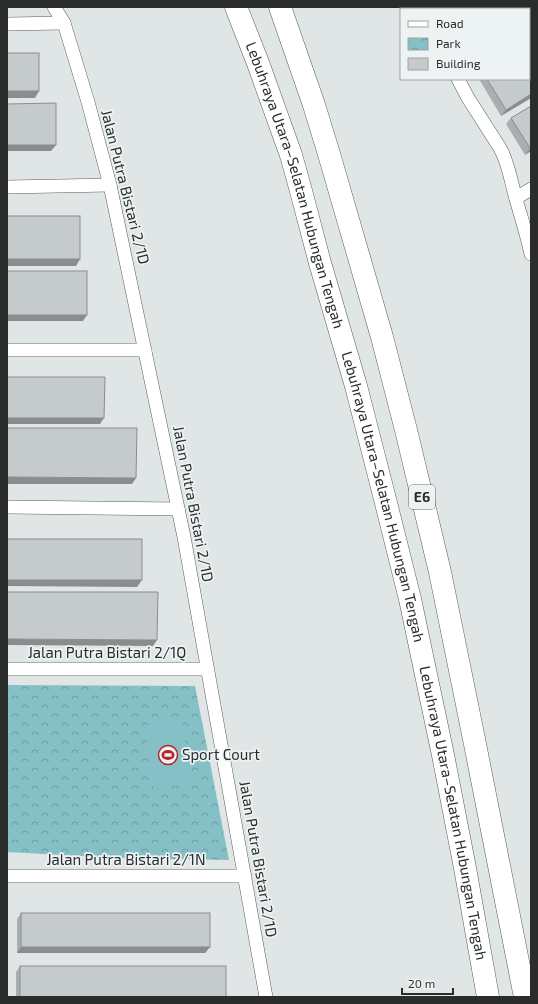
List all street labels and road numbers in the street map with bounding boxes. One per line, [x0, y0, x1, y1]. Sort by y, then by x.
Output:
street label: Lebuhraya Utara–Selatan Hubungan Tengah [243, 39, 349, 330]
street label: Jalan Putra Bistari 2/1D [98, 108, 154, 266]
street label: Lebuhraya Utara–Selatan Hubungan Tengah [338, 349, 429, 644]
street label: Jalan Putra Bistari 2/1D [170, 424, 218, 583]
road number: E6 [409, 485, 435, 509]
street label: Jalan Putra Bistari 2/1Q [28, 643, 186, 662]
street label: Lebuhraya Utara–Selatan Hubungan Tengah [416, 664, 491, 961]
street label: Jalan Putra Bistari 2/1D [236, 779, 282, 939]
street label: Jalan Putra Bistari 2/1N [46, 850, 206, 868]

